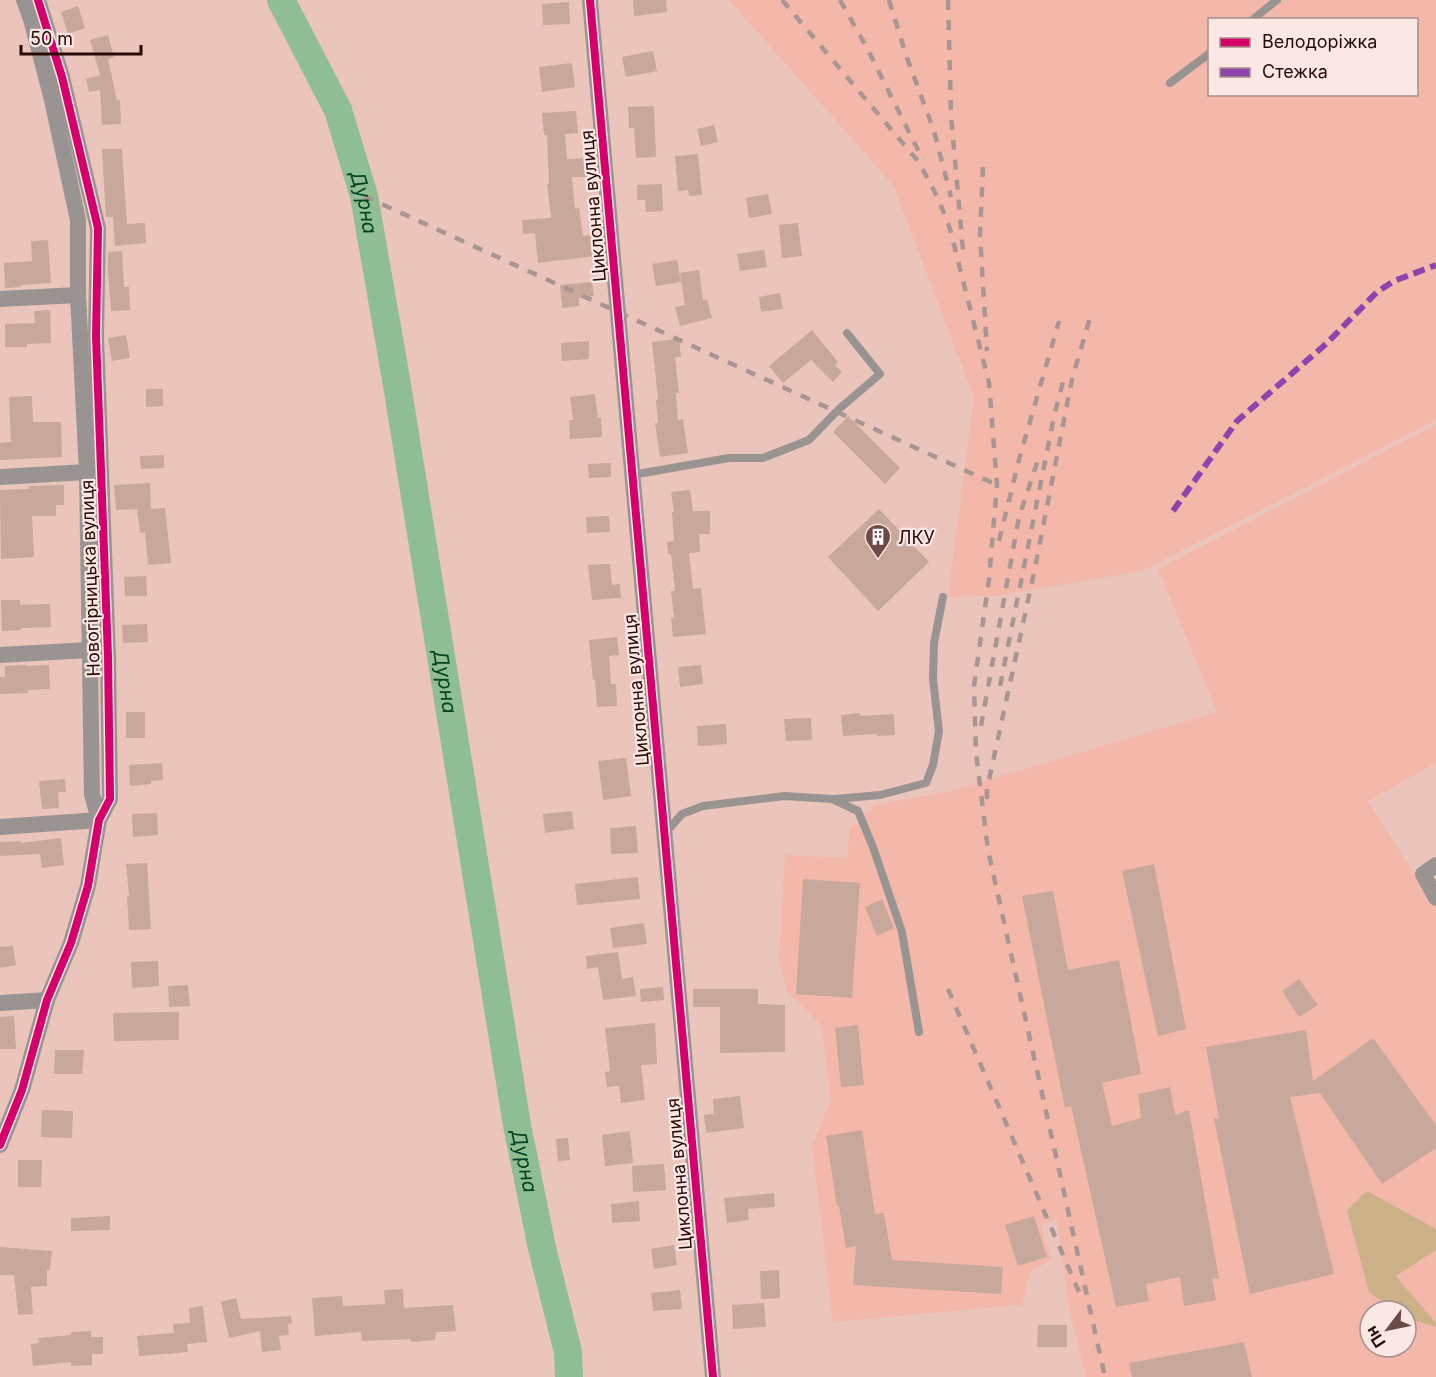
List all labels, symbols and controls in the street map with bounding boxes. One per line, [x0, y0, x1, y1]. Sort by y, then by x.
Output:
scale bar [21, 18, 141, 56]
legend [1208, 18, 1418, 96]
text: 50 m [30, 28, 73, 49]
text: Велодоріжка [1262, 31, 1377, 52]
text: Стежка [1262, 61, 1328, 82]
street label: Циклонна вулиця [576, 129, 610, 283]
water label: Дурна [345, 167, 382, 236]
street label: Новогірницька вулиця [76, 479, 104, 677]
building icon: ЛКУ [863, 522, 893, 560]
place label: ЛКУ [898, 527, 935, 548]
street label: Циклонна вулиця [619, 613, 653, 767]
water label: Дурна [428, 647, 462, 715]
street label: Циклонна вулиця [662, 1097, 696, 1251]
water label: Дурна [506, 1126, 542, 1195]
north arrow [1358, 1299, 1418, 1359]
text: Пн [1361, 1322, 1390, 1352]

